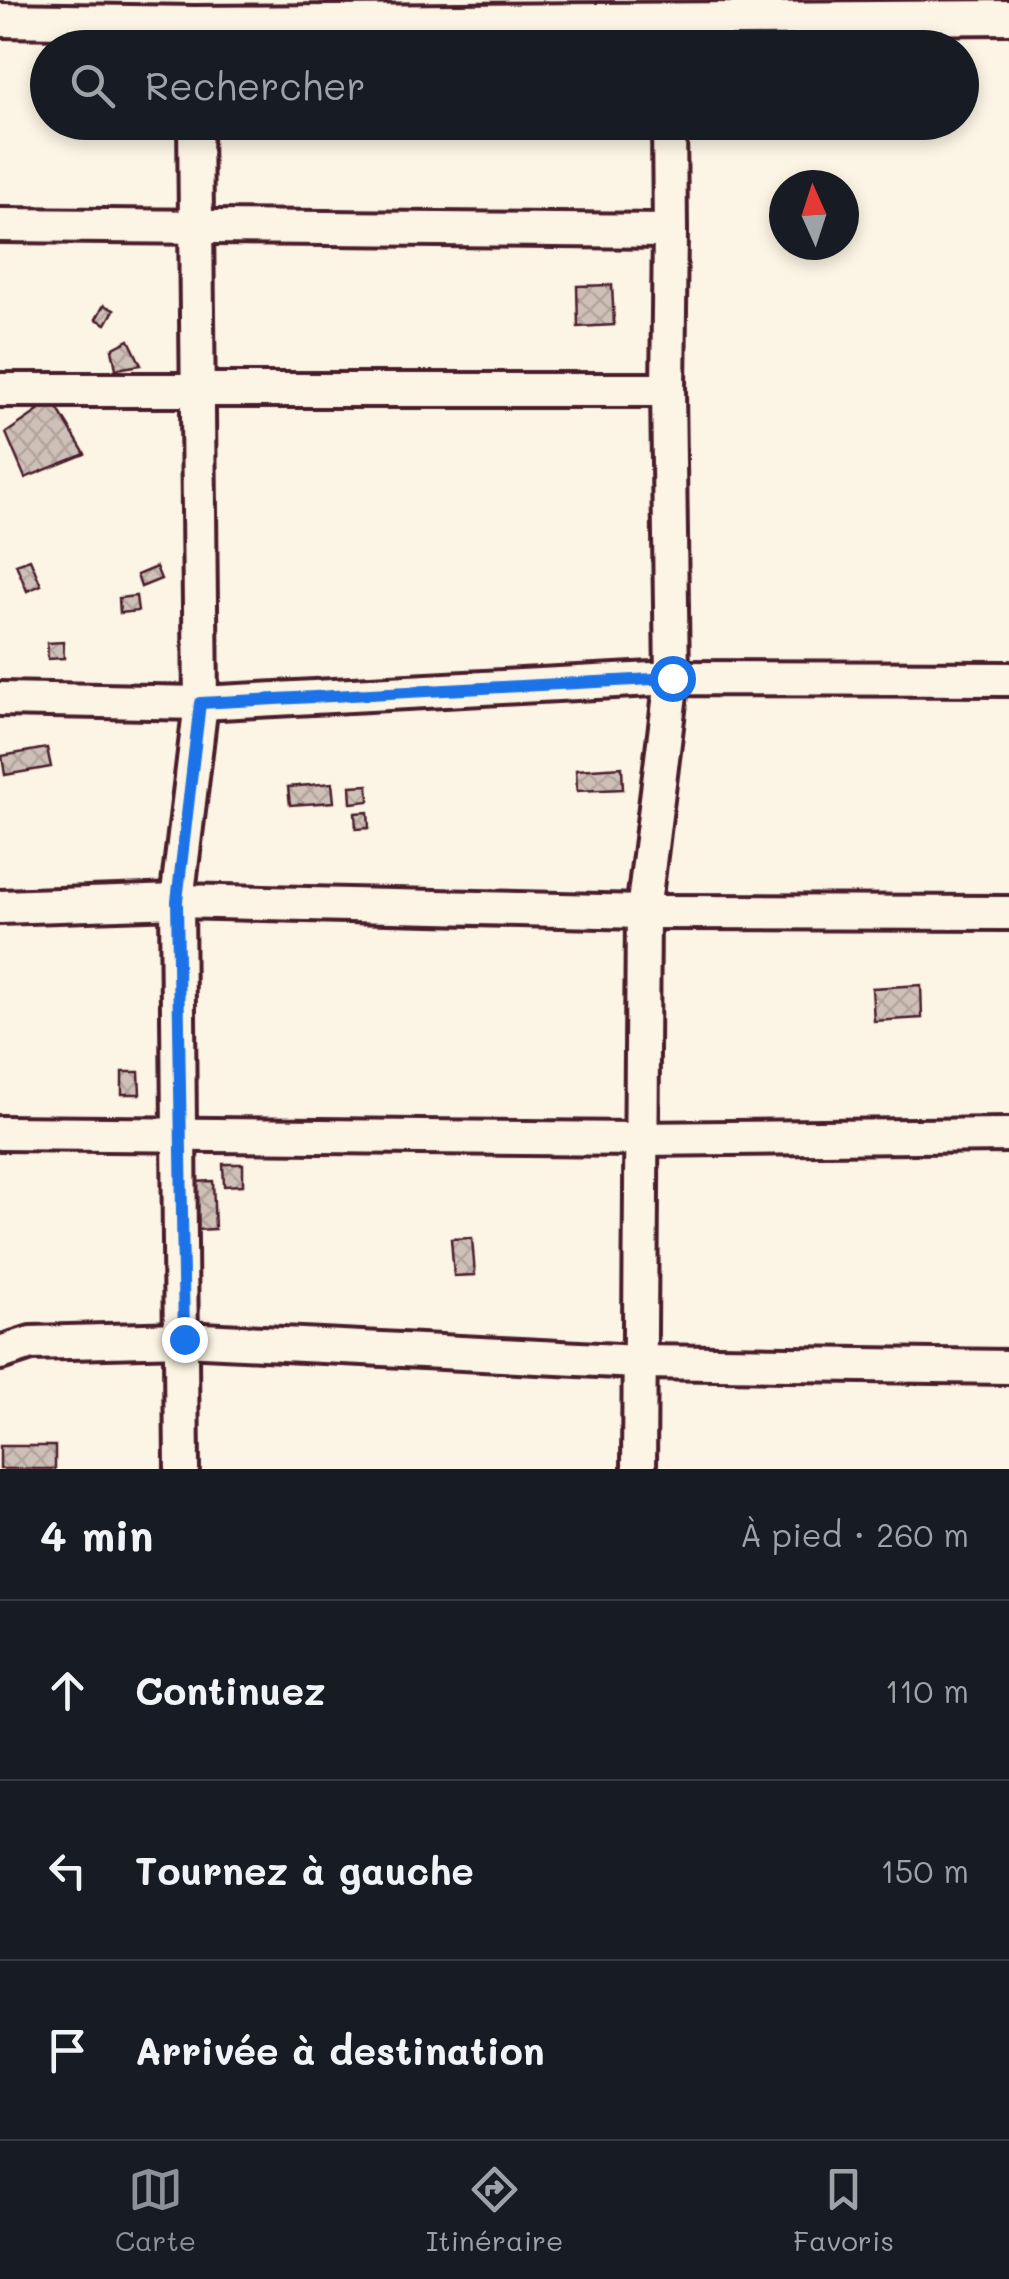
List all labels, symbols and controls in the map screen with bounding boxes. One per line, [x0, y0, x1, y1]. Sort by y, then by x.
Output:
search box [30, 30, 979, 140]
icon: search [65, 58, 120, 113]
text: Rechercher [145, 60, 366, 110]
north arrow [769, 170, 859, 260]
route start [650, 656, 696, 702]
route end [162, 1317, 208, 1363]
text: 4 min [40, 1507, 153, 1562]
text: À pied · 260 m [740, 1513, 969, 1555]
icon: ahead [40, 1663, 95, 1718]
text: Continuez [135, 1665, 326, 1715]
text: 110 m [885, 1669, 969, 1711]
icon: left [40, 1843, 95, 1898]
text: Tournez à gauche [135, 1845, 474, 1895]
text: 150 m [881, 1849, 969, 1891]
icon: arrive [40, 2023, 95, 2078]
text: Arrivée à destination [135, 2025, 545, 2075]
tab: Carte [115, 2162, 196, 2258]
tab: Itinéraire [426, 2162, 563, 2258]
tab: Favoris [793, 2162, 894, 2258]

